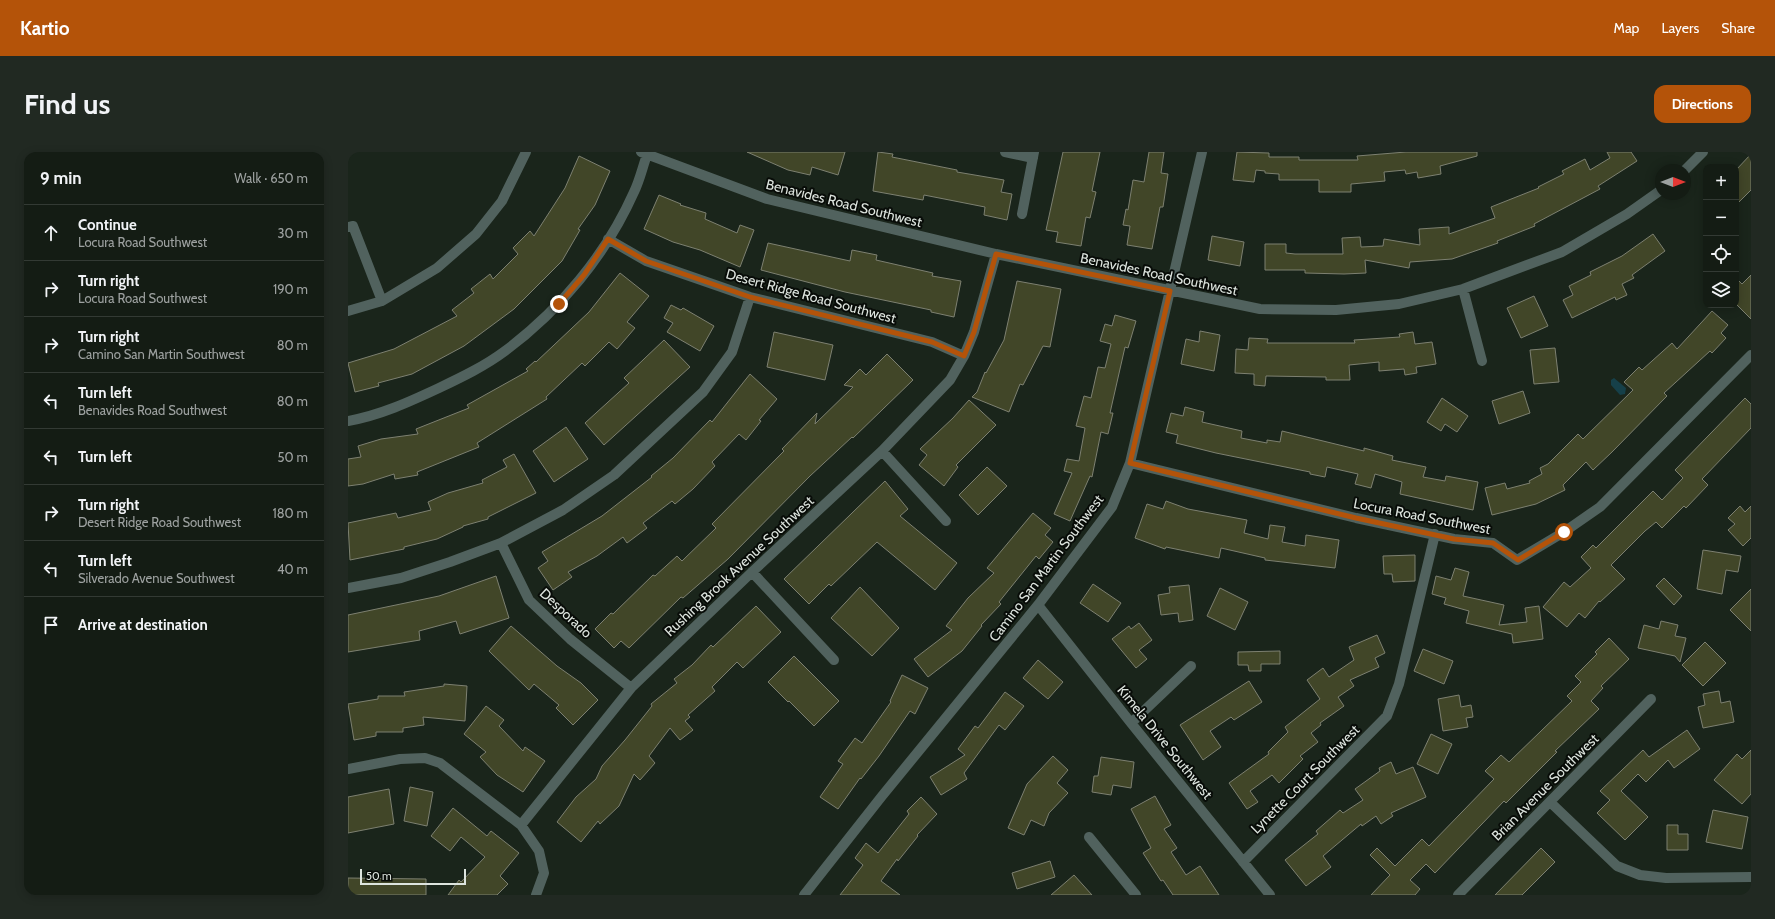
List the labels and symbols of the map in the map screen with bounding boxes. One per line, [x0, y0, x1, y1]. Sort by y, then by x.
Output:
north arrow [1655, 164, 1691, 200]
street label: Benavides Road Southwest [764, 175, 924, 231]
street label: Benavides Road Southwest [1079, 249, 1240, 300]
street label: Desert Ridge Road Southwest [724, 265, 898, 327]
route end [550, 295, 568, 313]
street label: Camino San Martin Southwest [985, 491, 1107, 645]
street label: Rushing Brook Avenue Southwest [660, 492, 818, 640]
street label: Locura Road Southwest [1352, 494, 1492, 538]
route start [1555, 523, 1573, 541]
street label: Desporado [536, 584, 596, 642]
street label: Kimela Drive Southwest [1113, 681, 1217, 803]
street label: Lynette Court Southwest [1247, 721, 1363, 837]
street label: Brian Avenue Southwest [1488, 730, 1602, 844]
scale bar [360, 867, 466, 886]

